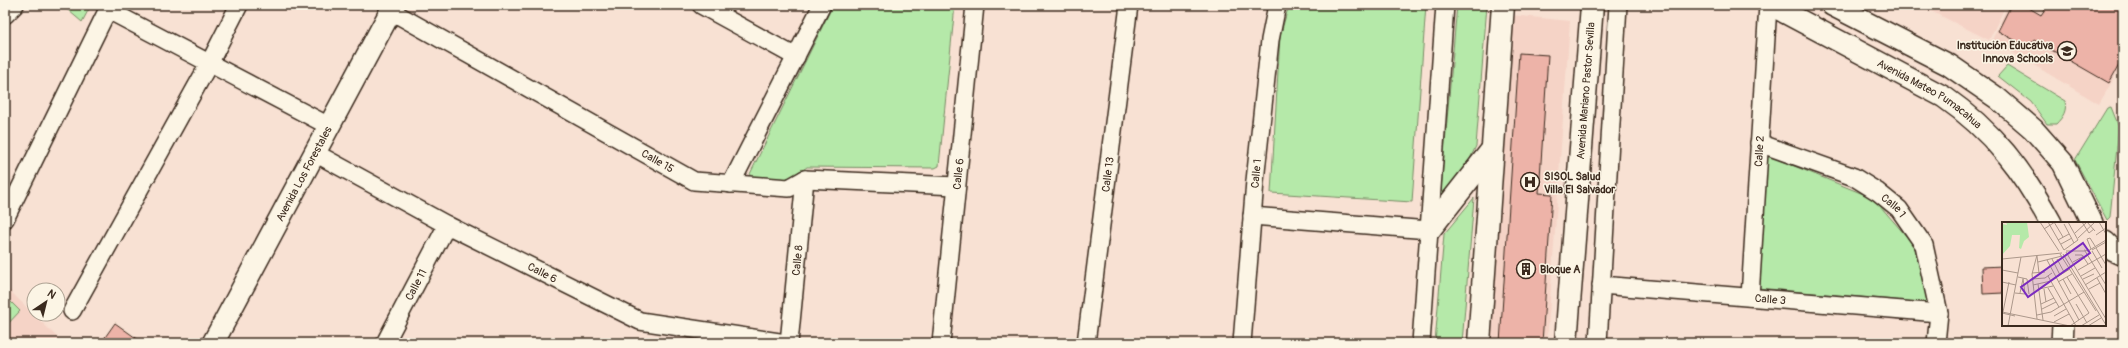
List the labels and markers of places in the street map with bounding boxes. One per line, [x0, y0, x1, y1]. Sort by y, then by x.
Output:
place label: Institución Educativa Innova Schools [1957, 39, 2053, 65]
school or university icon: Institución Educativa Innova Schools [2056, 40, 2078, 62]
place label: SISOL Salud Villa El Salvador [1544, 170, 1616, 196]
hospital icon: SISOL Salud Villa El Salvador [1519, 171, 1541, 193]
building icon: Bloque A [1515, 258, 1537, 280]
place label: Bloque A [1540, 263, 1581, 276]

